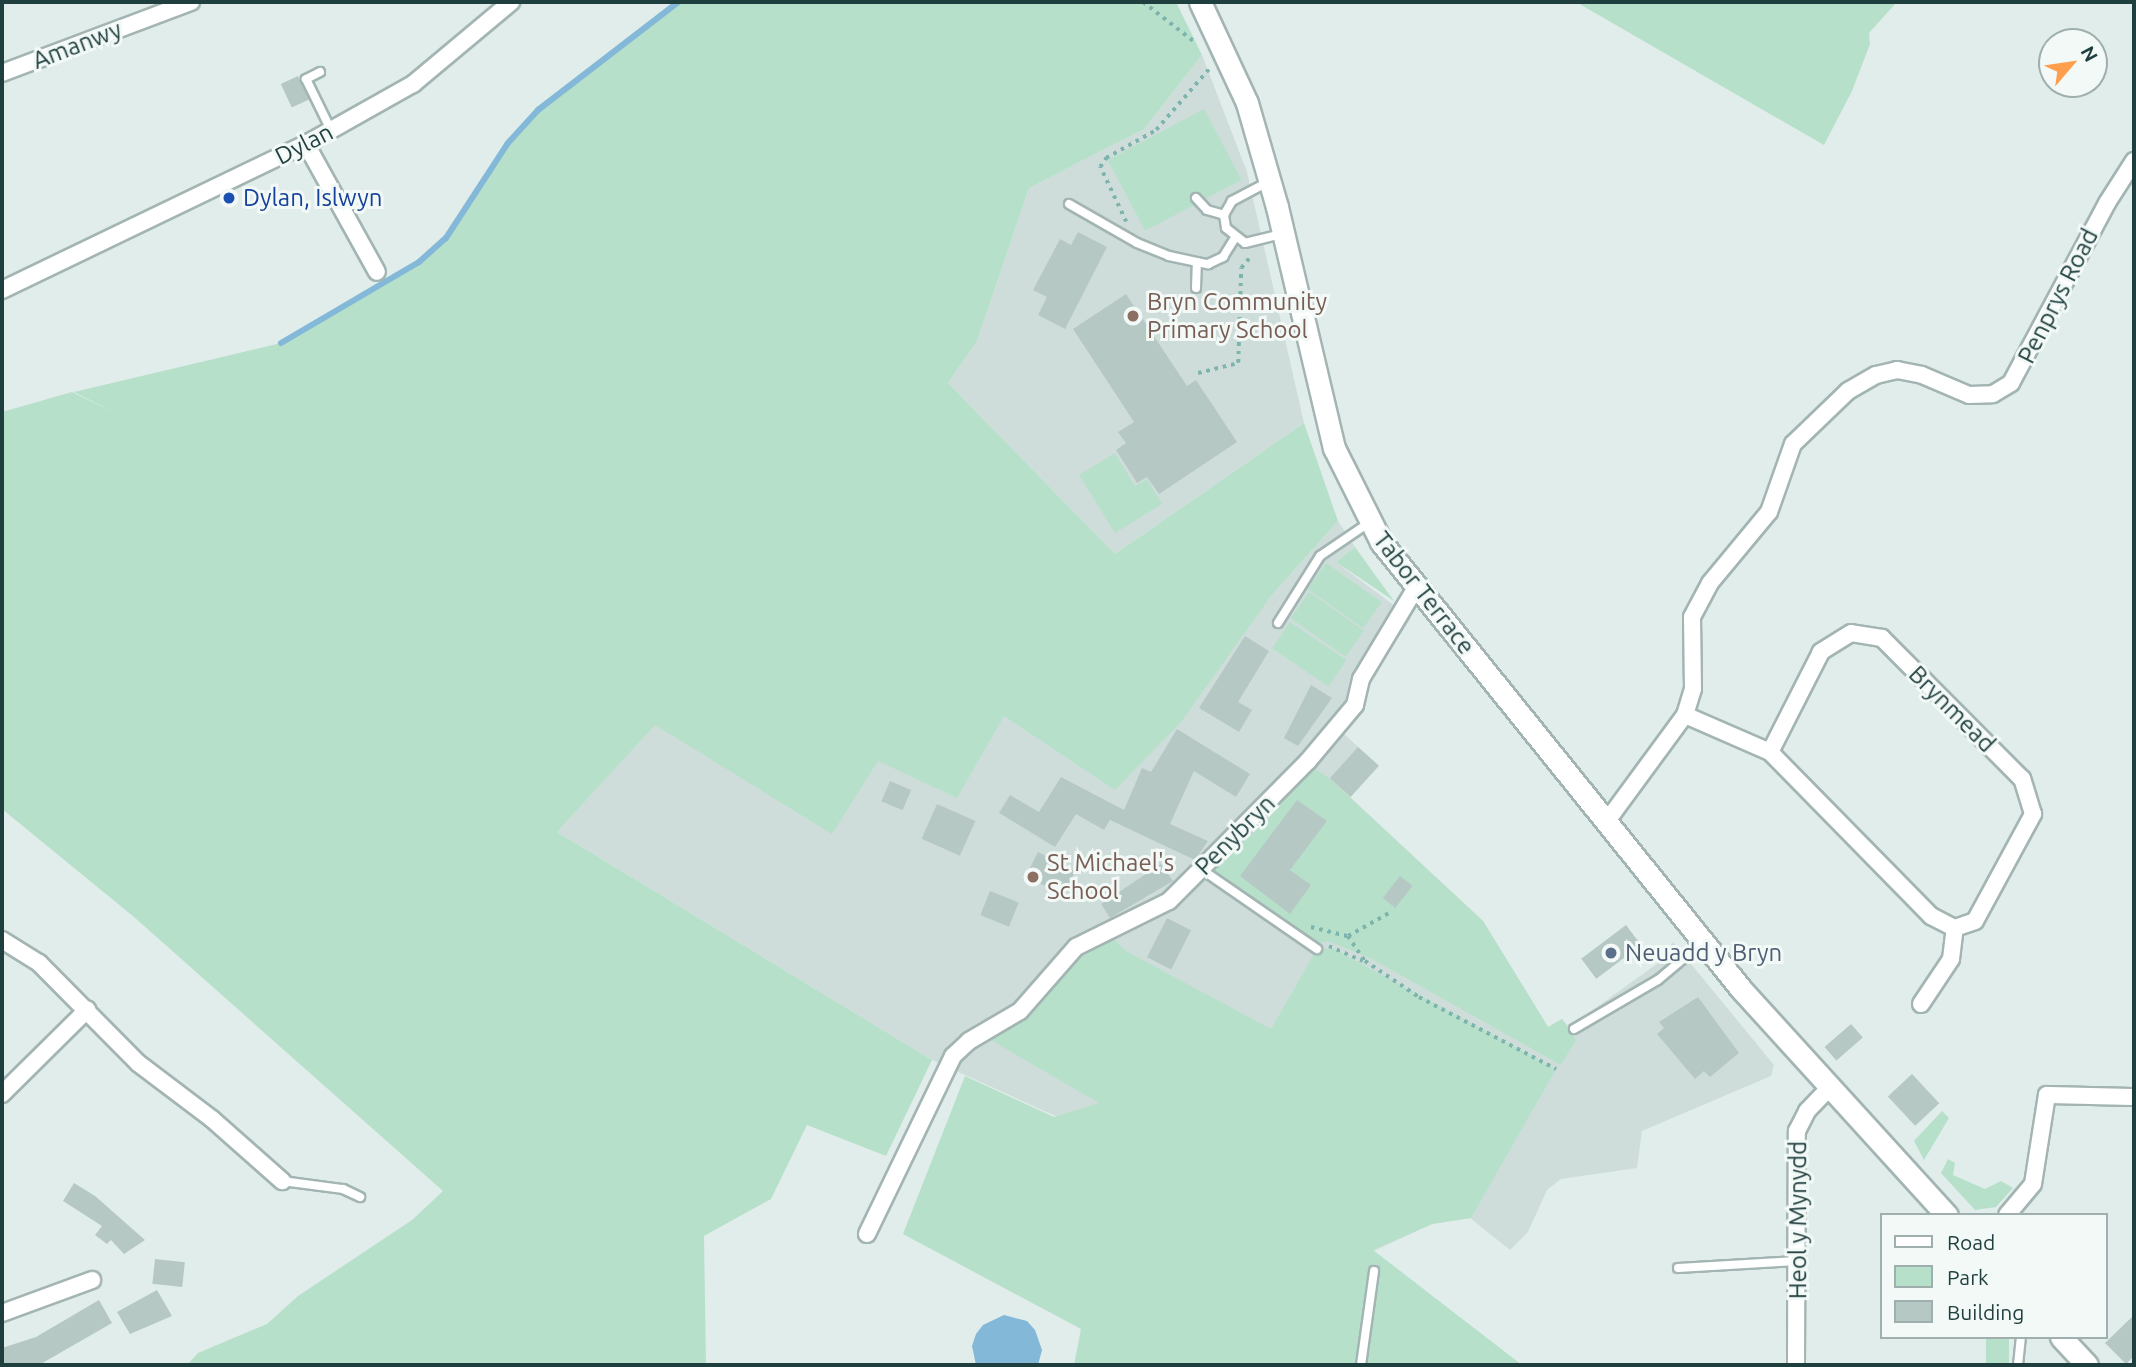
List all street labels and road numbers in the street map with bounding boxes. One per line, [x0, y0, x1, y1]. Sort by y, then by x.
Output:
street label: Amanwy [28, 15, 126, 75]
street label: Dylan [270, 117, 338, 171]
street label: Penprys Road [2012, 224, 2104, 368]
street label: Tabor Terrace [1367, 526, 1481, 660]
street label: Brynmead [1903, 660, 2001, 758]
street label: Penybryn [1189, 789, 1281, 881]
street label: Heol y Mynydd [1784, 1141, 1812, 1299]

